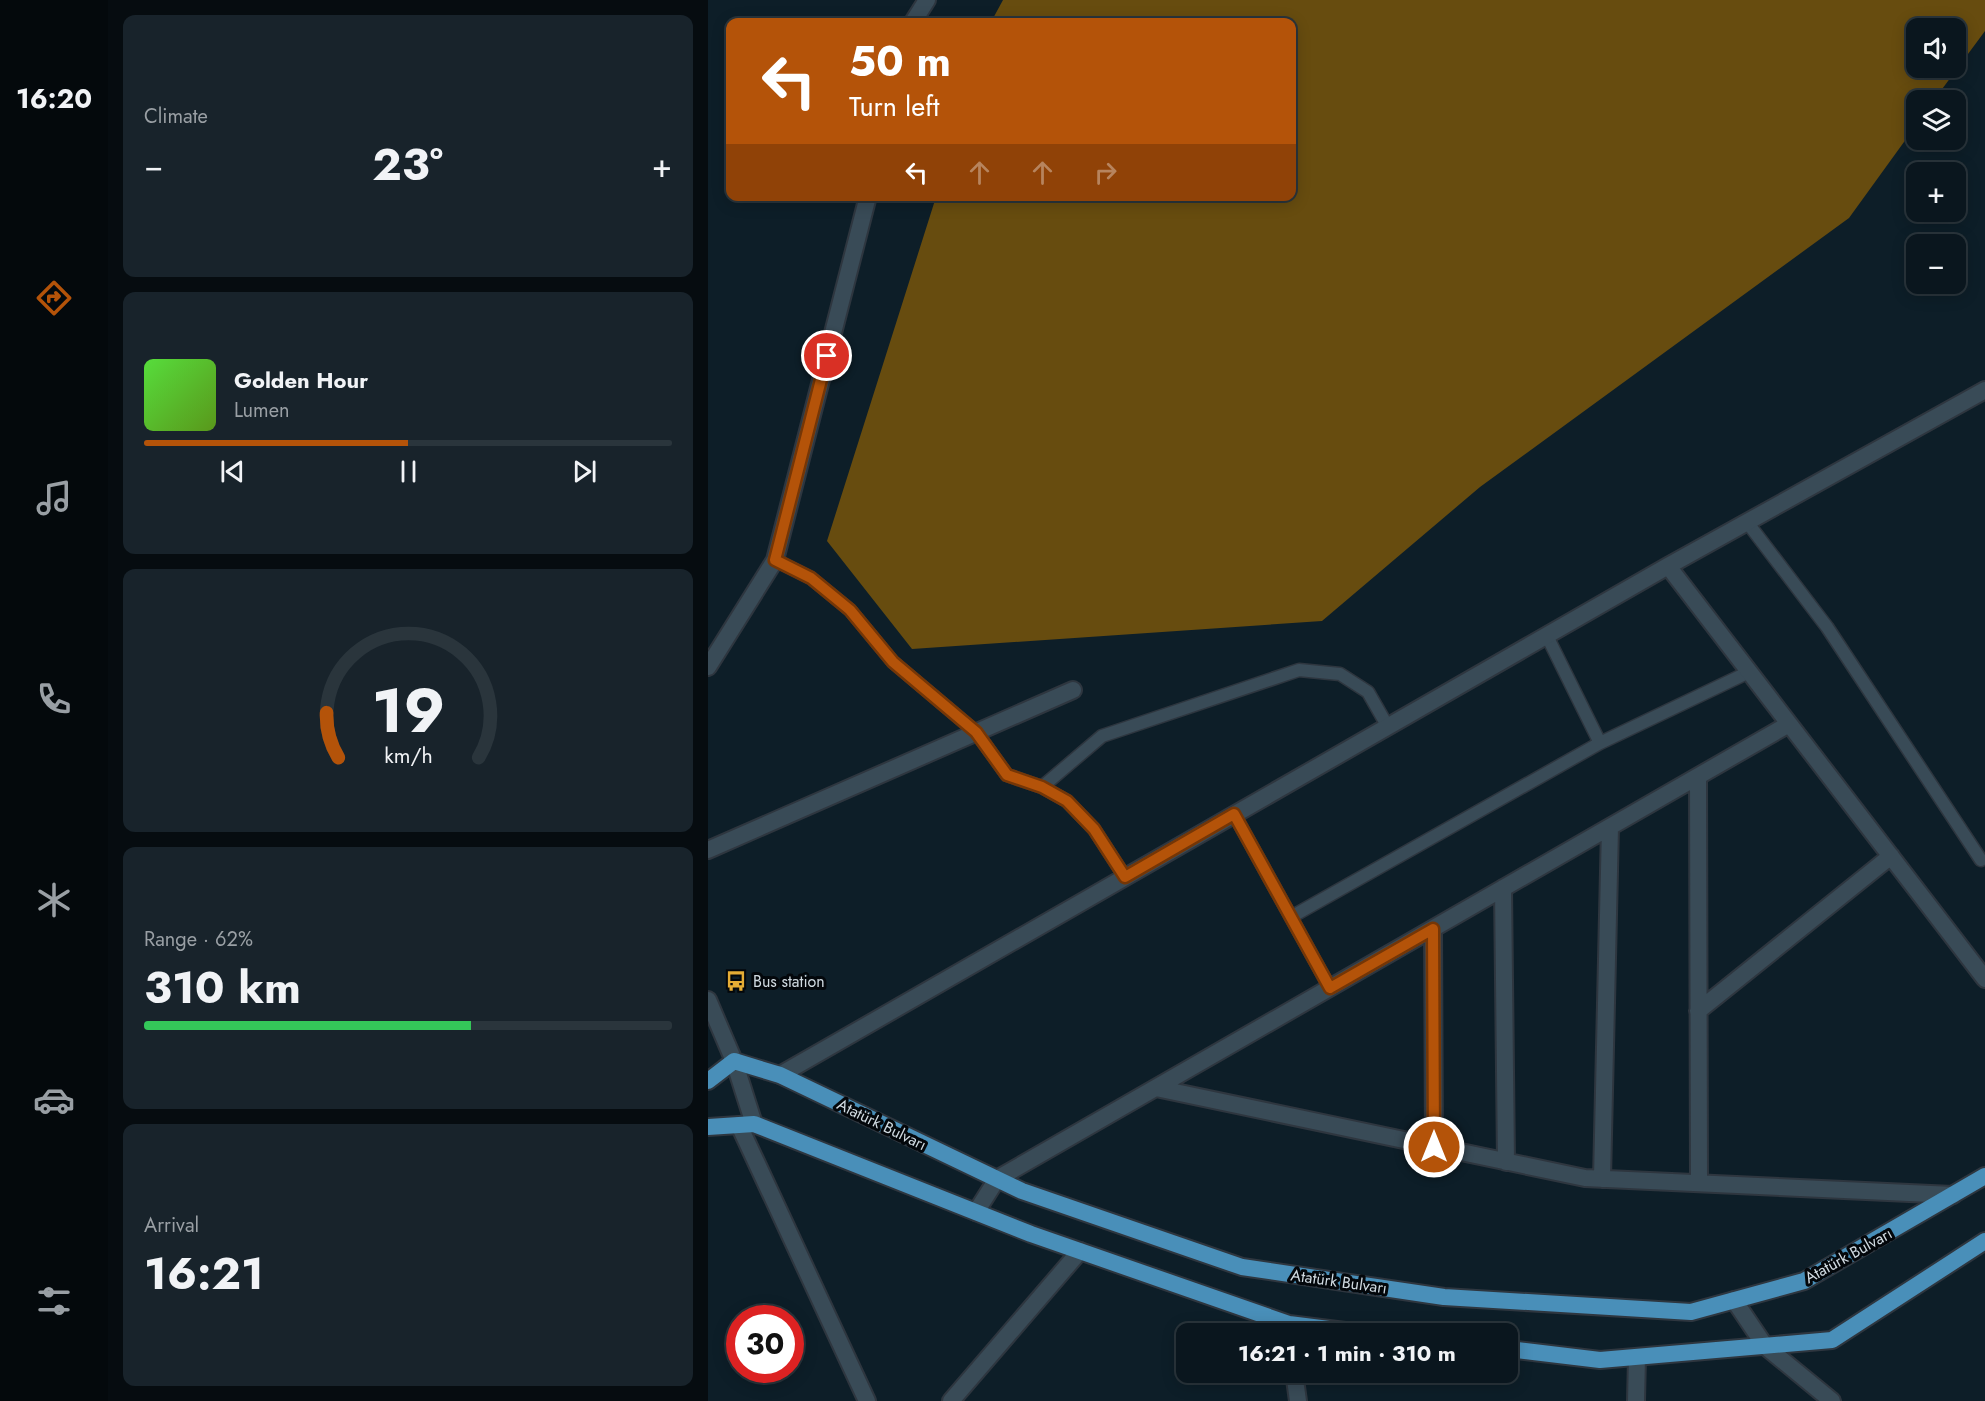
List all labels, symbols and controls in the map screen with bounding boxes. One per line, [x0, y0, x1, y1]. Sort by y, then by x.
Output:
map controls [1906, 18, 1966, 294]
button: sound [1906, 18, 1966, 78]
text: 50 m [849, 31, 951, 92]
icon: left [750, 42, 828, 120]
text: 16:20 [16, 79, 92, 118]
text: Turn left [849, 87, 939, 126]
button: layers [1906, 90, 1966, 150]
text: Climate [144, 102, 208, 131]
text: 23° [372, 132, 443, 197]
text: − [144, 142, 163, 189]
text: + [652, 142, 672, 189]
icon: left [900, 156, 933, 189]
icon: ahead [963, 156, 996, 189]
icon: ahead [1026, 156, 1059, 189]
icon: right [1089, 156, 1122, 189]
button: + [1906, 162, 1966, 222]
button: − [1906, 234, 1966, 294]
icon: directions [33, 277, 75, 319]
pin [801, 330, 852, 381]
icon: arrive [810, 339, 843, 372]
text: Golden Hour [234, 364, 368, 396]
text: Lumen [234, 396, 290, 425]
icon: previous [216, 455, 249, 488]
icon: pause [392, 455, 425, 488]
icon: next [568, 455, 601, 488]
icon: music [33, 477, 75, 519]
text: 19 [371, 665, 445, 755]
icon: phone [33, 678, 75, 720]
text: km/h [384, 740, 432, 771]
icon: climate [33, 879, 75, 921]
text: Range · 62% [144, 925, 253, 954]
text: 310 km [144, 955, 301, 1020]
bus stop icon: Bus station [724, 969, 748, 993]
place label: Bus station [753, 970, 825, 993]
icon: car [33, 1079, 75, 1121]
street label: Atatürk Bulvarı [833, 1093, 930, 1156]
position arrow [1402, 1115, 1466, 1179]
text: Arrival [144, 1211, 199, 1240]
street label: Atatürk Bulvarı [1800, 1222, 1896, 1289]
text: 16:21 [144, 1241, 264, 1306]
street label: Atatürk Bulvarı [1289, 1263, 1389, 1300]
icon: filters [33, 1280, 75, 1322]
speed limit sign: 30 [726, 1305, 804, 1383]
text: 16:21 · 1 min · 310 m [1238, 1337, 1456, 1369]

